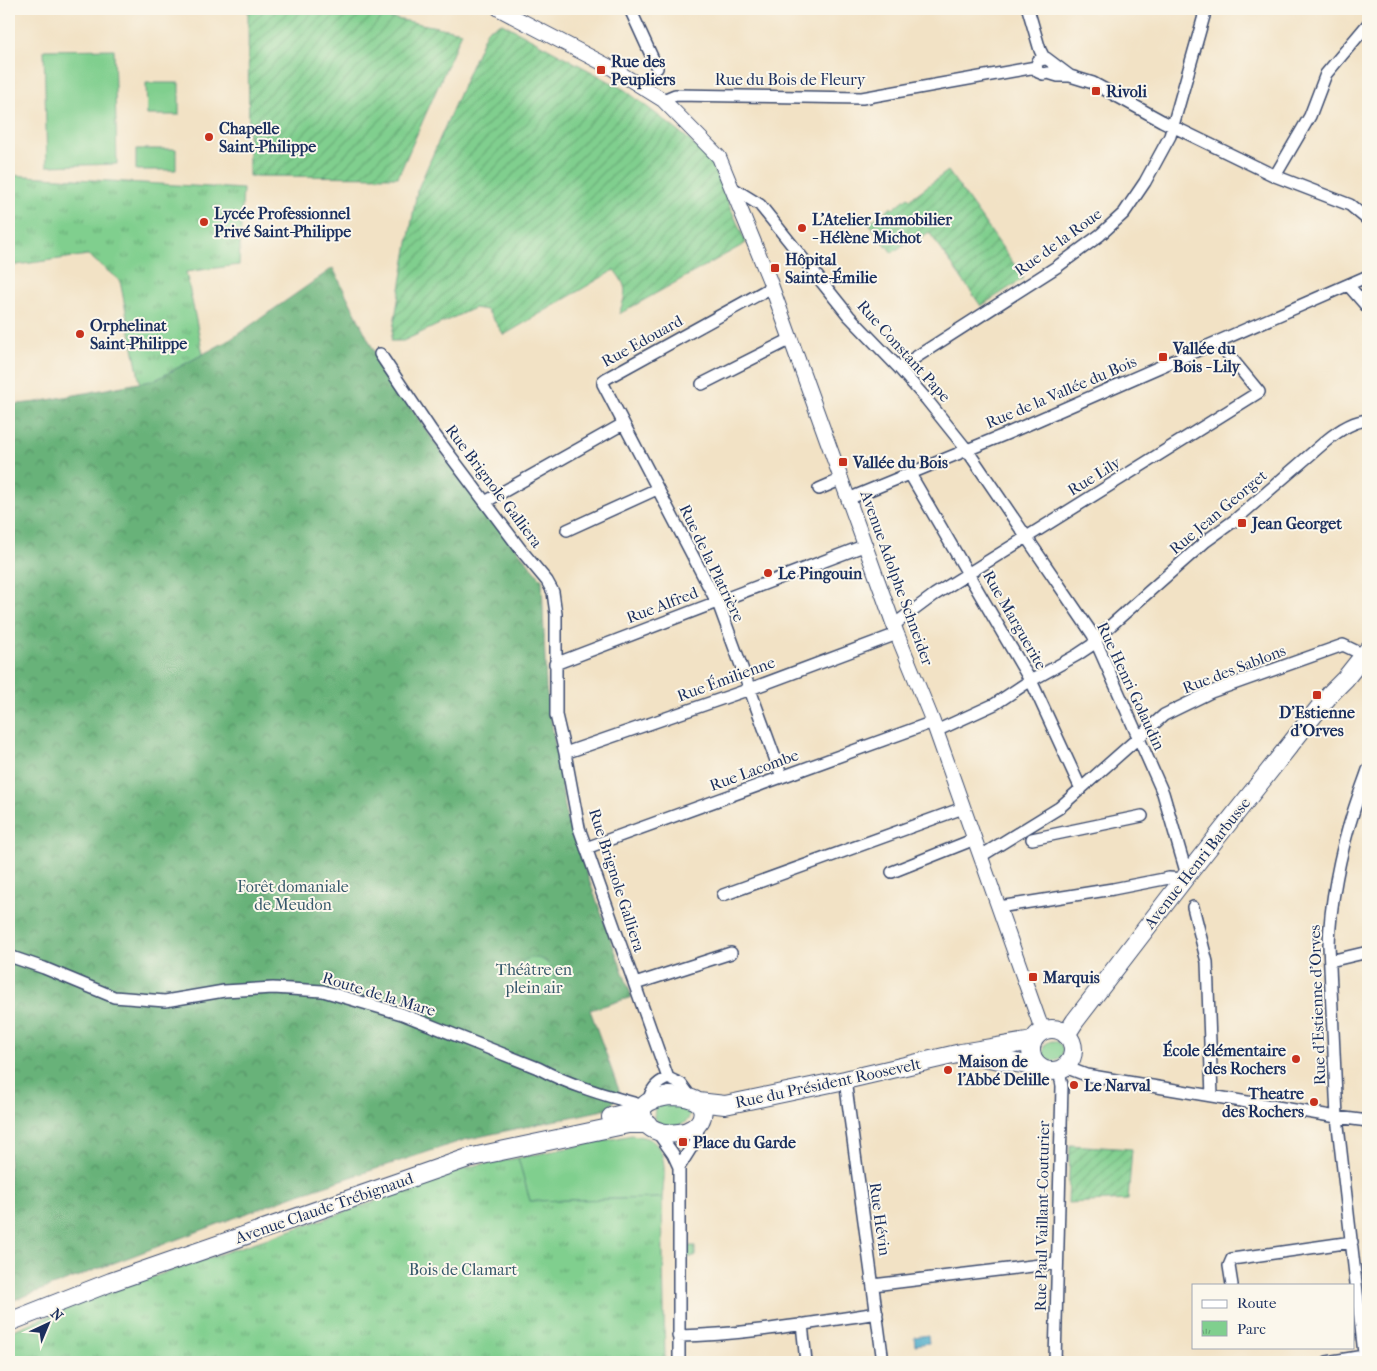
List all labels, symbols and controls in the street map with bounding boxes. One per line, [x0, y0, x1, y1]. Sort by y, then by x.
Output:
place label: Rue des Peupliers [611, 52, 676, 90]
marker: Rue des Peupliers [595, 64, 607, 76]
street label: Rue du Bois de Fleury [715, 70, 866, 89]
place label: Rivoli [1106, 82, 1147, 101]
marker: Rivoli [1090, 85, 1102, 97]
place label: Chapelle Saint-Philippe [219, 119, 316, 157]
marker: Chapelle Saint-Philippe [203, 131, 215, 143]
place label: Lycée Professionnel Privé Saint-Philippe [214, 204, 351, 242]
street label: Rue de la Roue [1011, 204, 1105, 280]
place label: L'Atelier Immobilier - Hélène Michot [812, 210, 953, 247]
marker: Lycée Professionnel Privé Saint-Philippe [198, 216, 210, 228]
marker: L'Atelier Immobilier - Hélène Michot [796, 222, 808, 234]
place label: Hôpital Sainte-Émilie [785, 250, 877, 287]
marker: Hôpital Sainte-Émilie [769, 262, 781, 274]
street label: Rue Constant Pape [853, 296, 955, 406]
street label: Rue Edouard [598, 311, 686, 371]
place label: Orphelinat Saint-Philippe [90, 316, 187, 354]
marker: Orphelinat Saint-Philippe [74, 328, 86, 340]
place label: Vallée du Bois - Lily [1172, 339, 1242, 377]
marker: Vallée du Bois - Lily [1157, 351, 1169, 363]
street label: Rue de la Vallée du Bois [983, 352, 1139, 432]
street label: Rue Brignole Galliera [441, 421, 547, 552]
street label: Rue Lily [1064, 452, 1124, 500]
place label: Vallée du Bois [852, 453, 948, 472]
marker: Vallée du Bois [837, 456, 849, 468]
street label: Rue Jean Georget [1165, 465, 1271, 558]
street label: Avenue Adolphe Schneider [856, 487, 938, 668]
street label: Rue de la Platrière [675, 501, 749, 625]
place label: Jean Georget [1250, 514, 1342, 534]
marker: Jean Georget [1236, 517, 1248, 529]
place label: Le Pingouin [778, 564, 863, 584]
marker: Le Pingouin [762, 567, 774, 579]
street label: Rue Marguerite [979, 567, 1051, 673]
street label: Rue Alfred [624, 583, 701, 627]
street label: Rue Henri Golaudin [1093, 619, 1169, 754]
street label: Rue des Sablons [1180, 641, 1288, 697]
street label: Rue Émilienne [674, 652, 778, 706]
marker: D'Estienne d'Orves [1311, 689, 1323, 701]
place label: D'Estienne d'Orves [1279, 703, 1355, 740]
street label: Rue Lacombe [707, 745, 801, 795]
street label: Avenue Henri Barbusse [1139, 794, 1254, 933]
street label: Rue Brignole Galliera [585, 806, 649, 955]
park label: Forêt domaniale de Meudon [237, 877, 349, 914]
street label: Rue d'Estienne d'Orves [1305, 924, 1329, 1086]
park label: Théâtre en plein air [496, 960, 573, 997]
street label: Route de la Mare [320, 968, 438, 1020]
place label: Marquis [1042, 968, 1100, 988]
marker: Marquis [1027, 971, 1039, 983]
place label: École élémentaire des Rochers [1163, 1040, 1286, 1078]
place label: Maison de l'Abbé Delille [957, 1052, 1050, 1089]
marker: École élémentaire des Rochers [1290, 1053, 1302, 1065]
street label: Rue du Président Roosevelt [733, 1054, 923, 1112]
marker: Maison de l'Abbé Delille [942, 1064, 954, 1076]
place label: Le Narval [1084, 1076, 1151, 1095]
marker: Le Narval [1068, 1079, 1080, 1091]
place label: Theatre des Rochers [1222, 1084, 1304, 1121]
marker: Theatre des Rochers [1308, 1096, 1320, 1108]
street label: Rue Paul Vaillant-Couturier [1031, 1120, 1053, 1312]
place label: Place du Garde [693, 1133, 796, 1152]
marker: Place du Garde [677, 1136, 689, 1148]
street label: Avenue Claude Trébignaud [232, 1169, 416, 1248]
street label: Rue Hévin [865, 1181, 895, 1258]
park label: Bois de Clamart [409, 1260, 518, 1279]
legend [1192, 1284, 1354, 1348]
text: Route [1237, 1294, 1277, 1312]
north arrow [22, 1298, 72, 1348]
text: N [47, 1305, 67, 1325]
text: Parc [1237, 1320, 1266, 1338]

